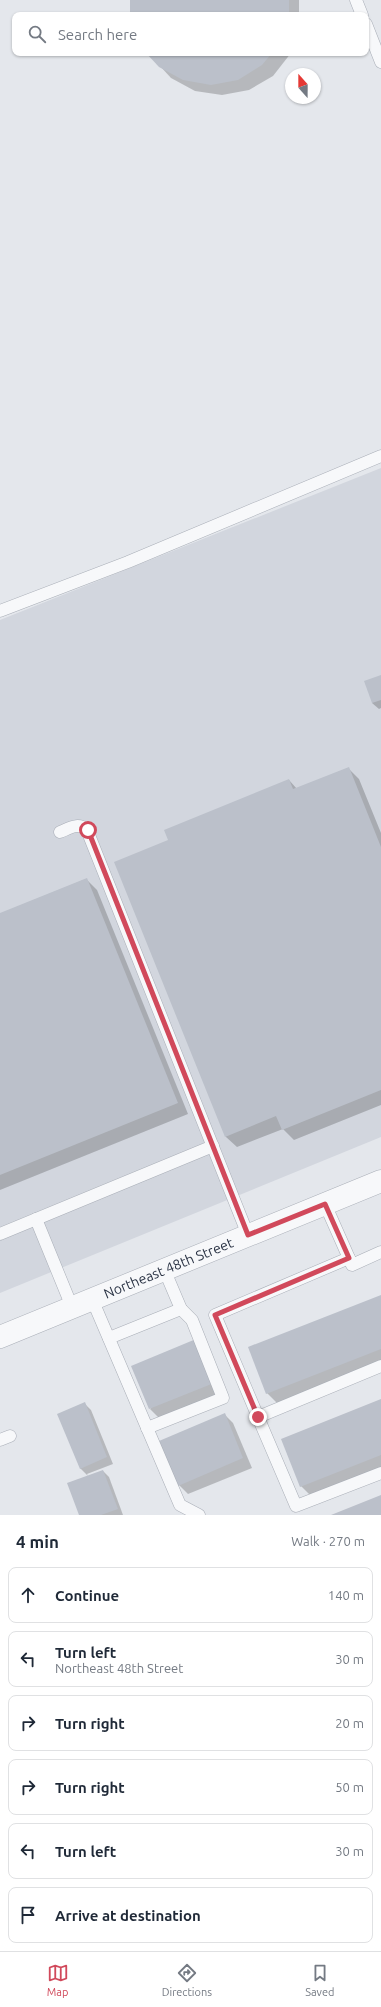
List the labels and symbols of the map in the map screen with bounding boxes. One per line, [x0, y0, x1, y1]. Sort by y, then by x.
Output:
north arrow [285, 68, 321, 104]
route start [79, 821, 97, 839]
street label: Northeast 48th Street [101, 1234, 236, 1302]
route end [249, 1408, 267, 1426]

